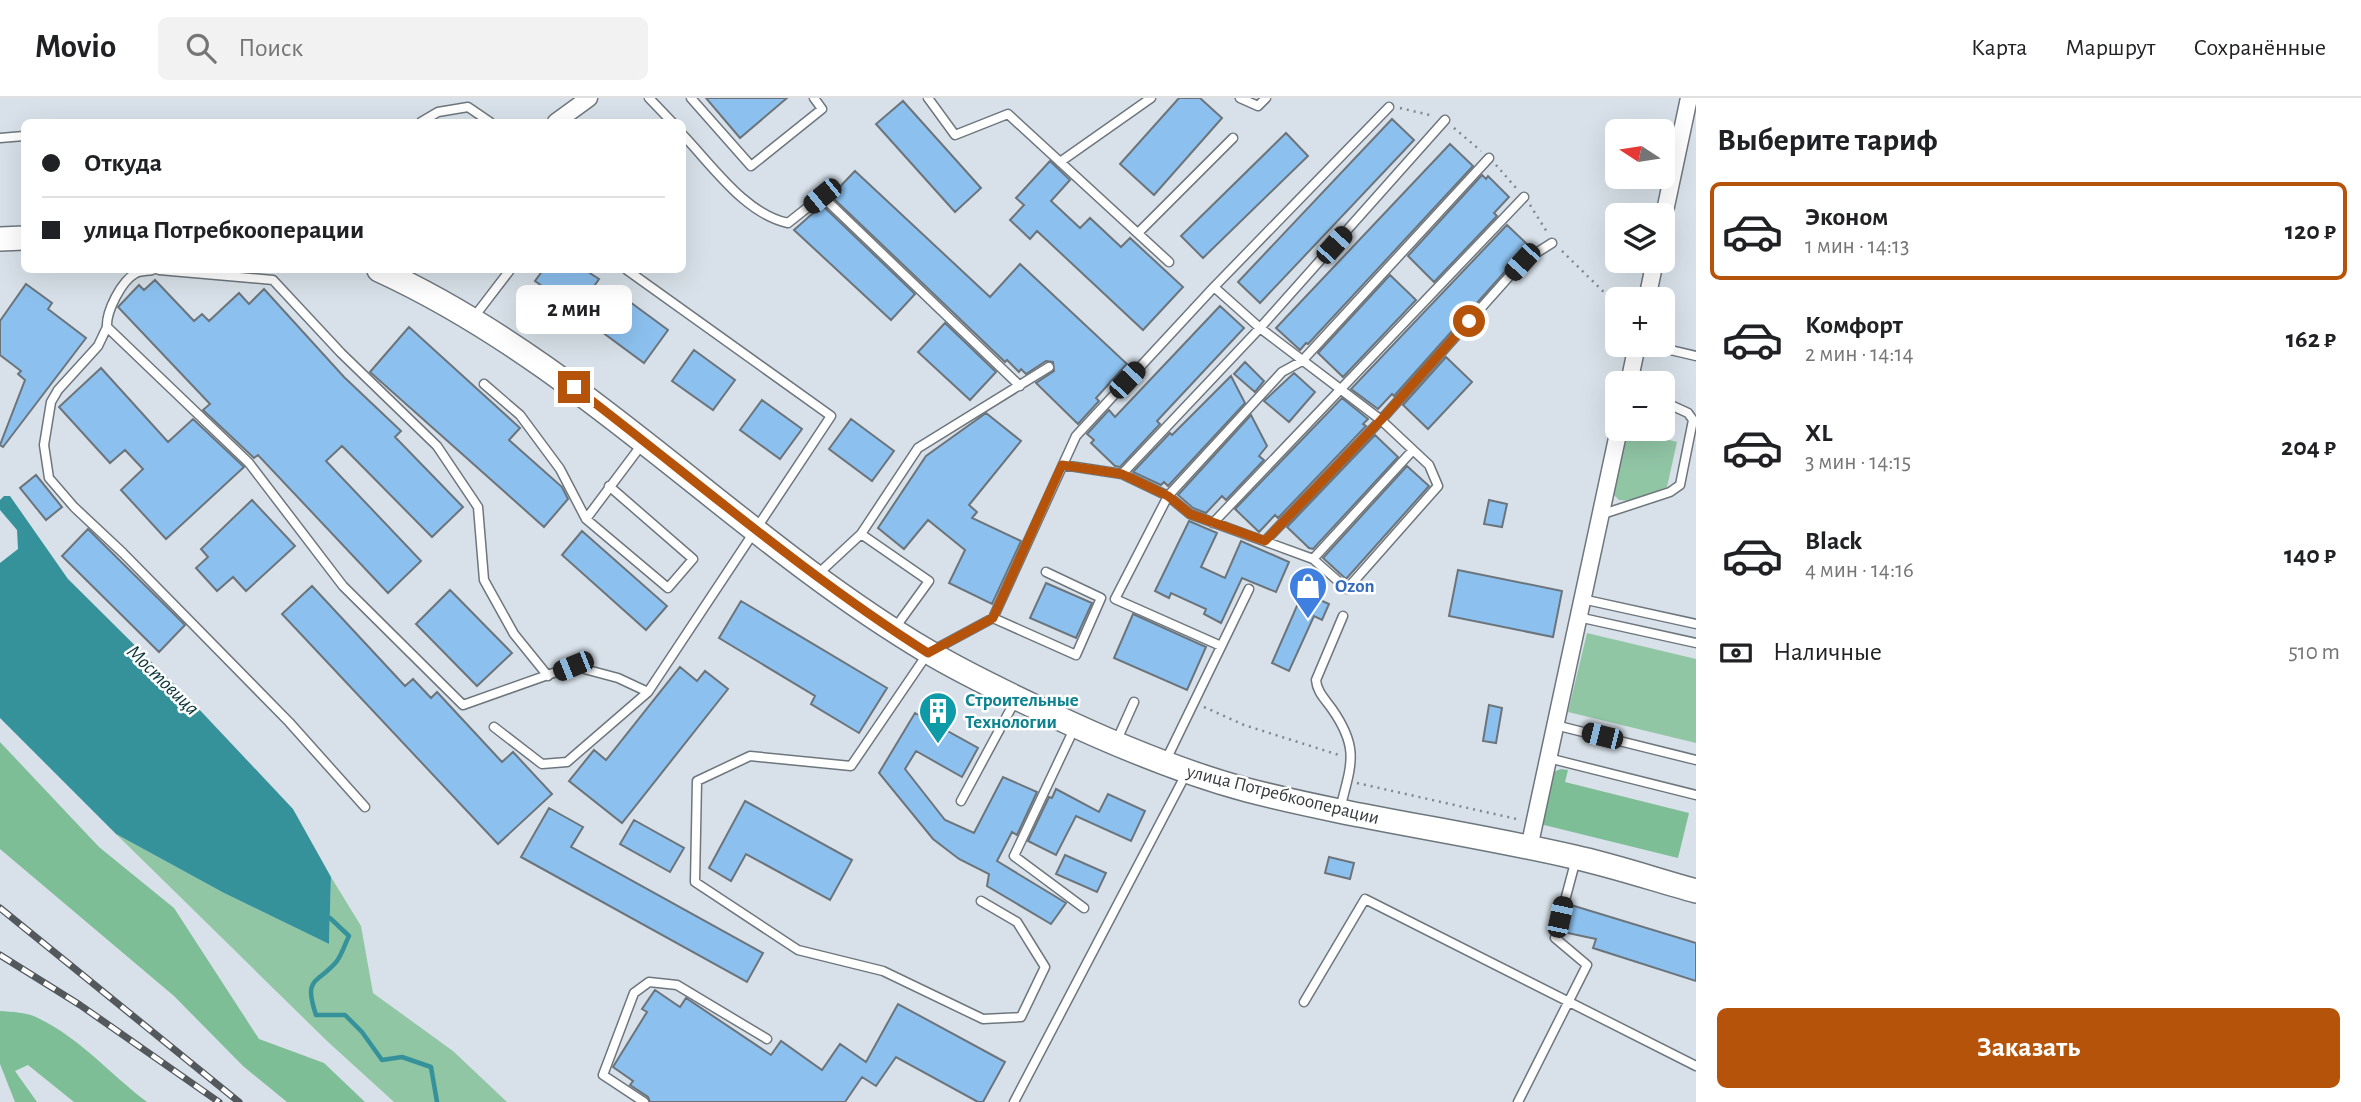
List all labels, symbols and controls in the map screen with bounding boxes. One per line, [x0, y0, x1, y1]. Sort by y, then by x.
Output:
search box [158, 17, 648, 80]
icon: search [182, 29, 220, 67]
text: Movio [35, 31, 116, 64]
text: Поиск [238, 35, 303, 61]
text: Карта [1971, 36, 2027, 60]
text: Маршрут [2065, 36, 2155, 60]
text: Сохранённые [2193, 36, 2326, 60]
north arrow [1605, 119, 1675, 189]
map controls [1605, 119, 1675, 441]
text: Выберите тариф [1717, 124, 1938, 156]
text: Откуда [84, 150, 162, 176]
car [800, 175, 845, 217]
icon: car [1721, 200, 1784, 263]
button: layers [1605, 203, 1675, 273]
text: Эконом [1805, 204, 1888, 230]
text: улица Потребкооперации [84, 217, 364, 243]
text: 120 ₽ [2285, 218, 2336, 244]
car [1313, 222, 1356, 268]
text: 1 мин · 14:13 [1805, 235, 1909, 258]
car [1501, 239, 1544, 285]
callout: 2 мин [516, 286, 632, 334]
button: + [1605, 287, 1675, 357]
text: 2 мин [547, 298, 601, 321]
route start [1453, 305, 1485, 337]
icon: car [1721, 308, 1784, 371]
text: Комфорт [1805, 312, 1903, 338]
text: 162 ₽ [2286, 326, 2336, 352]
text: 2 мин · 14:14 [1805, 343, 1914, 366]
car [1105, 357, 1150, 403]
route end [558, 371, 590, 403]
button: − [1605, 371, 1675, 441]
icon: car [1721, 416, 1784, 479]
text: XL [1805, 420, 1832, 446]
text: 204 ₽ [2281, 434, 2336, 460]
text: 3 мин · 14:15 [1805, 451, 1911, 474]
icon: car [1721, 524, 1784, 587]
text: Black [1805, 528, 1862, 554]
text: 140 ₽ [2284, 542, 2336, 568]
text: 4 мин · 14:16 [1805, 559, 1914, 582]
shop icon: Ozon [1287, 565, 1329, 620]
place label: Ozon [1335, 577, 1374, 596]
icon: cash [1717, 634, 1755, 672]
text: Наличные [1773, 639, 1882, 665]
water label: Мостовица [123, 641, 203, 719]
text: 510 m [2288, 641, 2340, 664]
car [550, 648, 597, 684]
building icon: Строительные Технологии [917, 690, 959, 745]
place label: Строительные Технологии [965, 691, 1079, 732]
car [1580, 721, 1625, 751]
street label: улица Потребкооперации [1184, 762, 1381, 828]
car [1546, 894, 1575, 940]
button: Заказать [1717, 1008, 2340, 1088]

